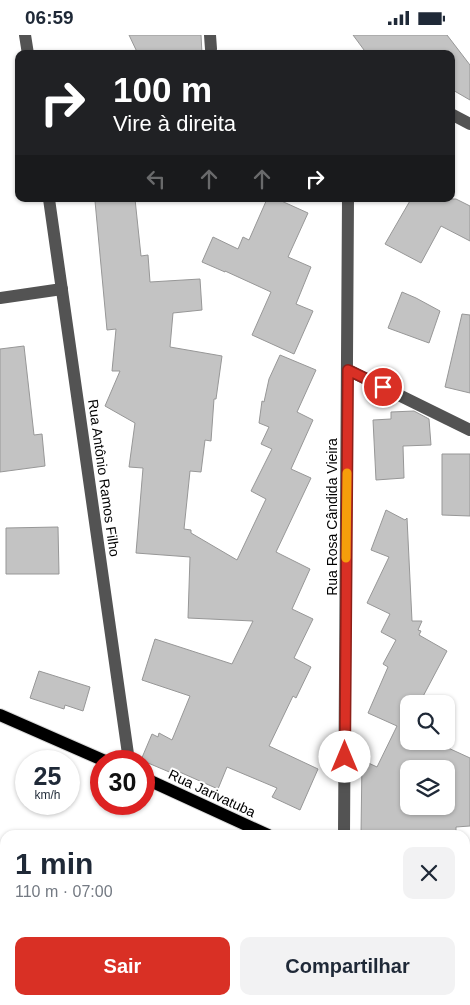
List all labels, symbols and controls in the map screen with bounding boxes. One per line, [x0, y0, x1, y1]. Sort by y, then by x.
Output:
text: 06:59 [25, 7, 74, 28]
icon: right [30, 70, 95, 135]
text: 100 m [113, 70, 212, 109]
text: Vire à direita [113, 111, 236, 136]
icon: left [142, 165, 170, 193]
icon: ahead [195, 165, 223, 193]
icon: ahead [248, 165, 276, 193]
icon: right [301, 165, 329, 193]
pin [362, 366, 404, 408]
icon: arrive [369, 373, 397, 401]
street label: Rua Antônio Ramos Filho [85, 398, 123, 558]
street label: Rua Rosa Cândida Vieira [324, 438, 340, 596]
map controls [400, 695, 455, 815]
button: search [400, 695, 455, 750]
position arrow [318, 730, 370, 782]
speed limit sign: 30 [90, 750, 155, 815]
button: layers [400, 760, 455, 815]
text: 25 [34, 762, 61, 790]
street label: Rua Jarivatuba [166, 766, 258, 820]
text: km/h [34, 788, 61, 802]
text: 1 min [15, 847, 93, 880]
button: close [403, 847, 455, 899]
text: 110 m · 07:00 [15, 883, 113, 900]
button: Sair [15, 937, 230, 995]
button: Compartilhar [240, 937, 455, 995]

